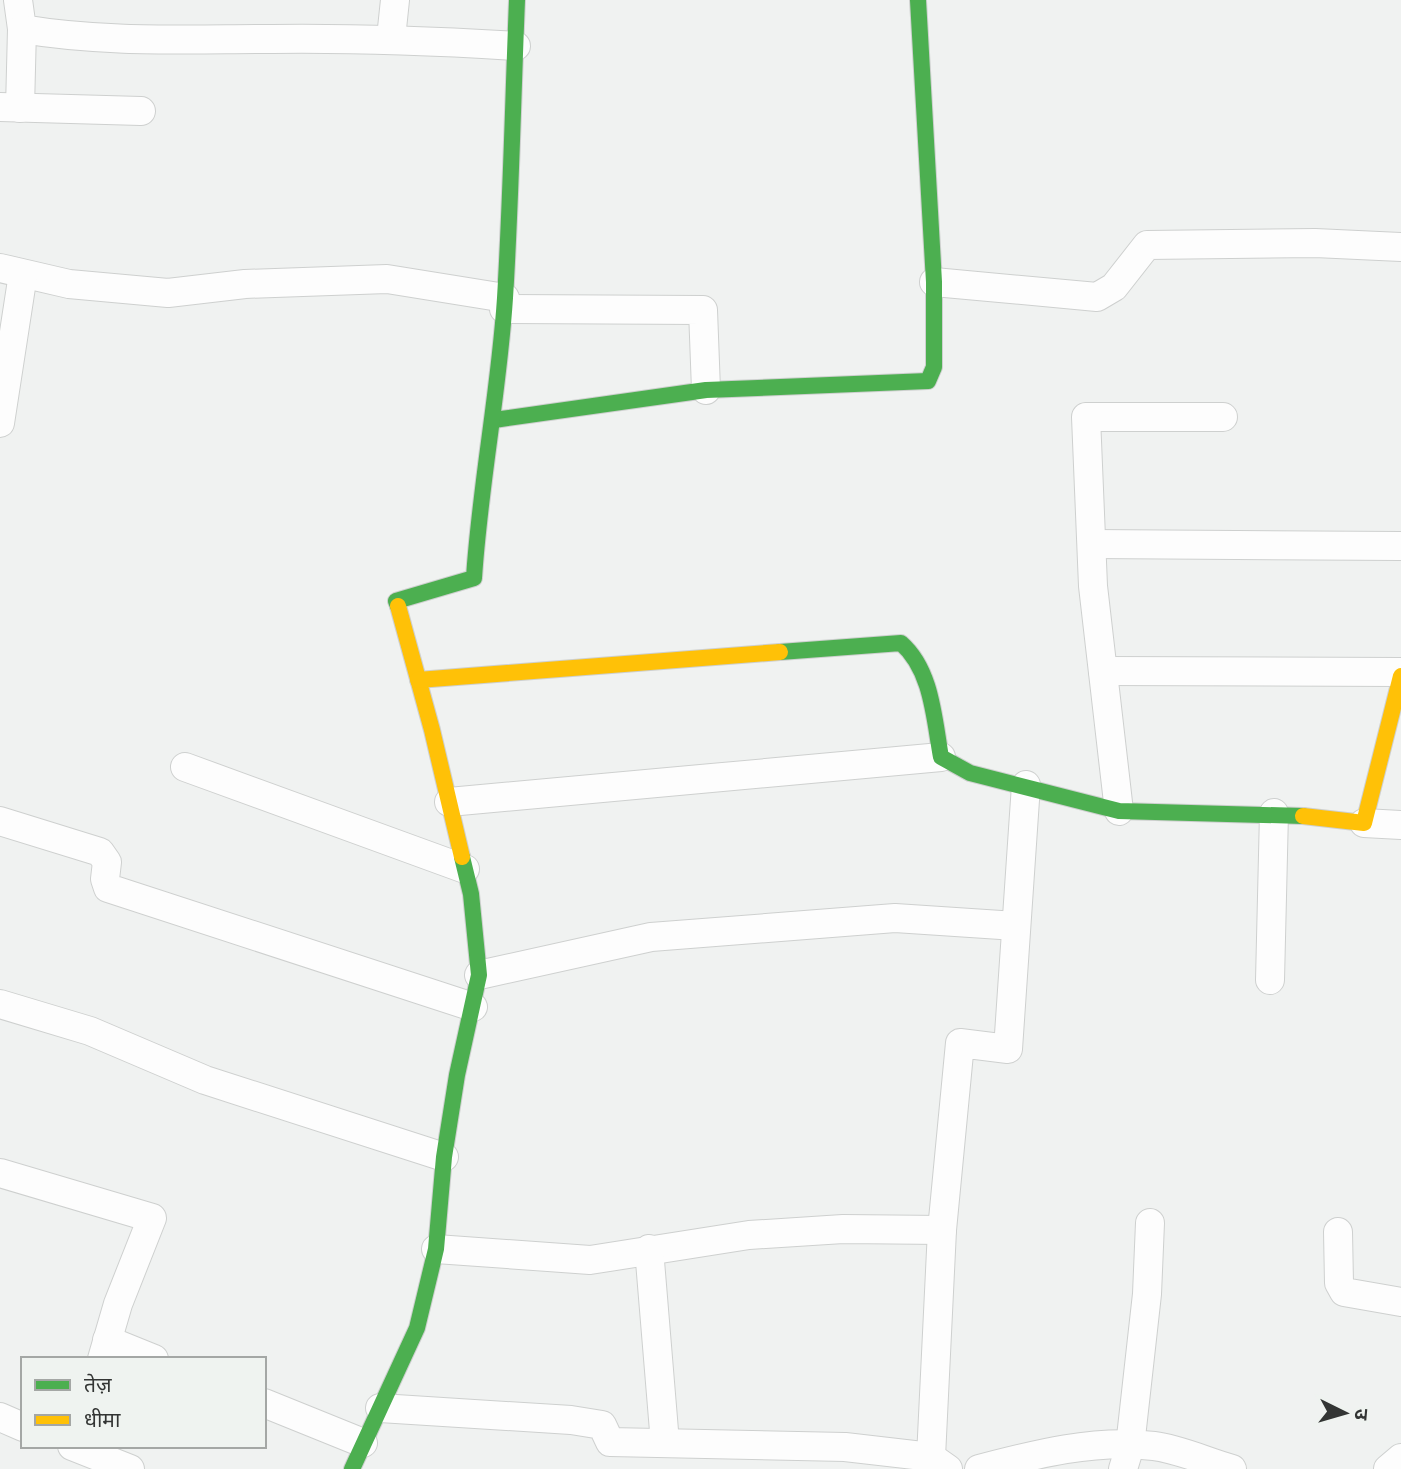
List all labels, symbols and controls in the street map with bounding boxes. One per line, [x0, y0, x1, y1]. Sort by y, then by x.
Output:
legend [21, 1357, 266, 1448]
text: तेज़ [84, 1373, 112, 1397]
north arrow [1310, 1378, 1380, 1448]
text: धीमा [84, 1408, 121, 1432]
text: उ [1350, 1408, 1373, 1422]

